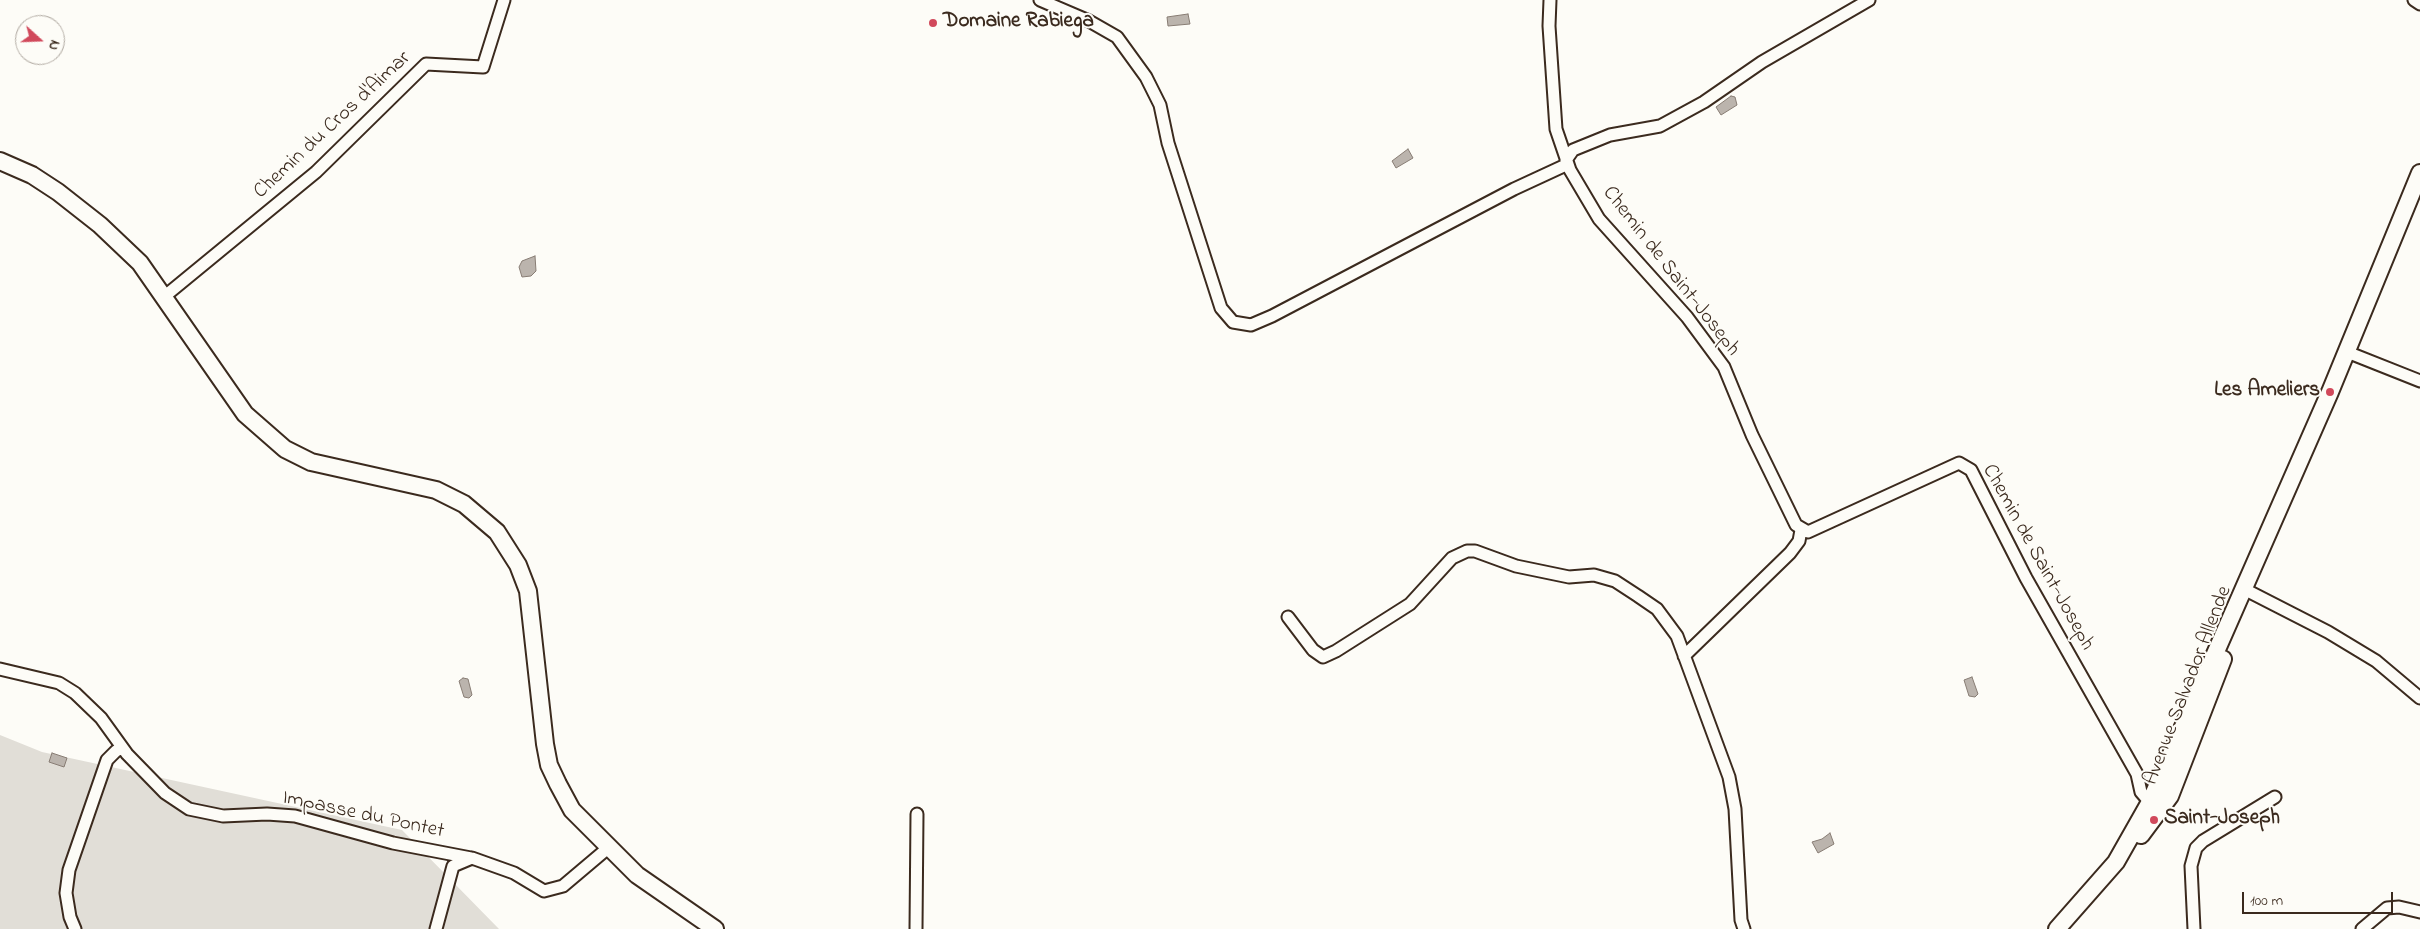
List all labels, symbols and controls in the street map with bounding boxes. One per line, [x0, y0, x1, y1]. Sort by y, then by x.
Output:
place label: Domaine Rabiega [943, 10, 1094, 36]
north arrow [15, 15, 65, 65]
marker: Domaine Rabiega [927, 17, 939, 29]
text: N [42, 37, 65, 53]
street label: Chemin du Cros d'Aimar [249, 47, 417, 205]
street label: Chemin de Saint-Joseph [1596, 182, 1744, 362]
place label: Les Ameliers [2214, 379, 2320, 405]
marker: Les Ameliers [2324, 386, 2336, 398]
street label: Chemin de Saint-Joseph [1975, 461, 2099, 655]
street label: Avenue Salvador Allende [2139, 583, 2239, 789]
street label: Impasse du Pontet [280, 787, 446, 845]
place label: Saint-Joseph [2164, 807, 2280, 833]
marker: Saint-Joseph [2148, 814, 2160, 826]
scale bar [2245, 882, 2396, 914]
text: 100 m [2250, 890, 2283, 912]

